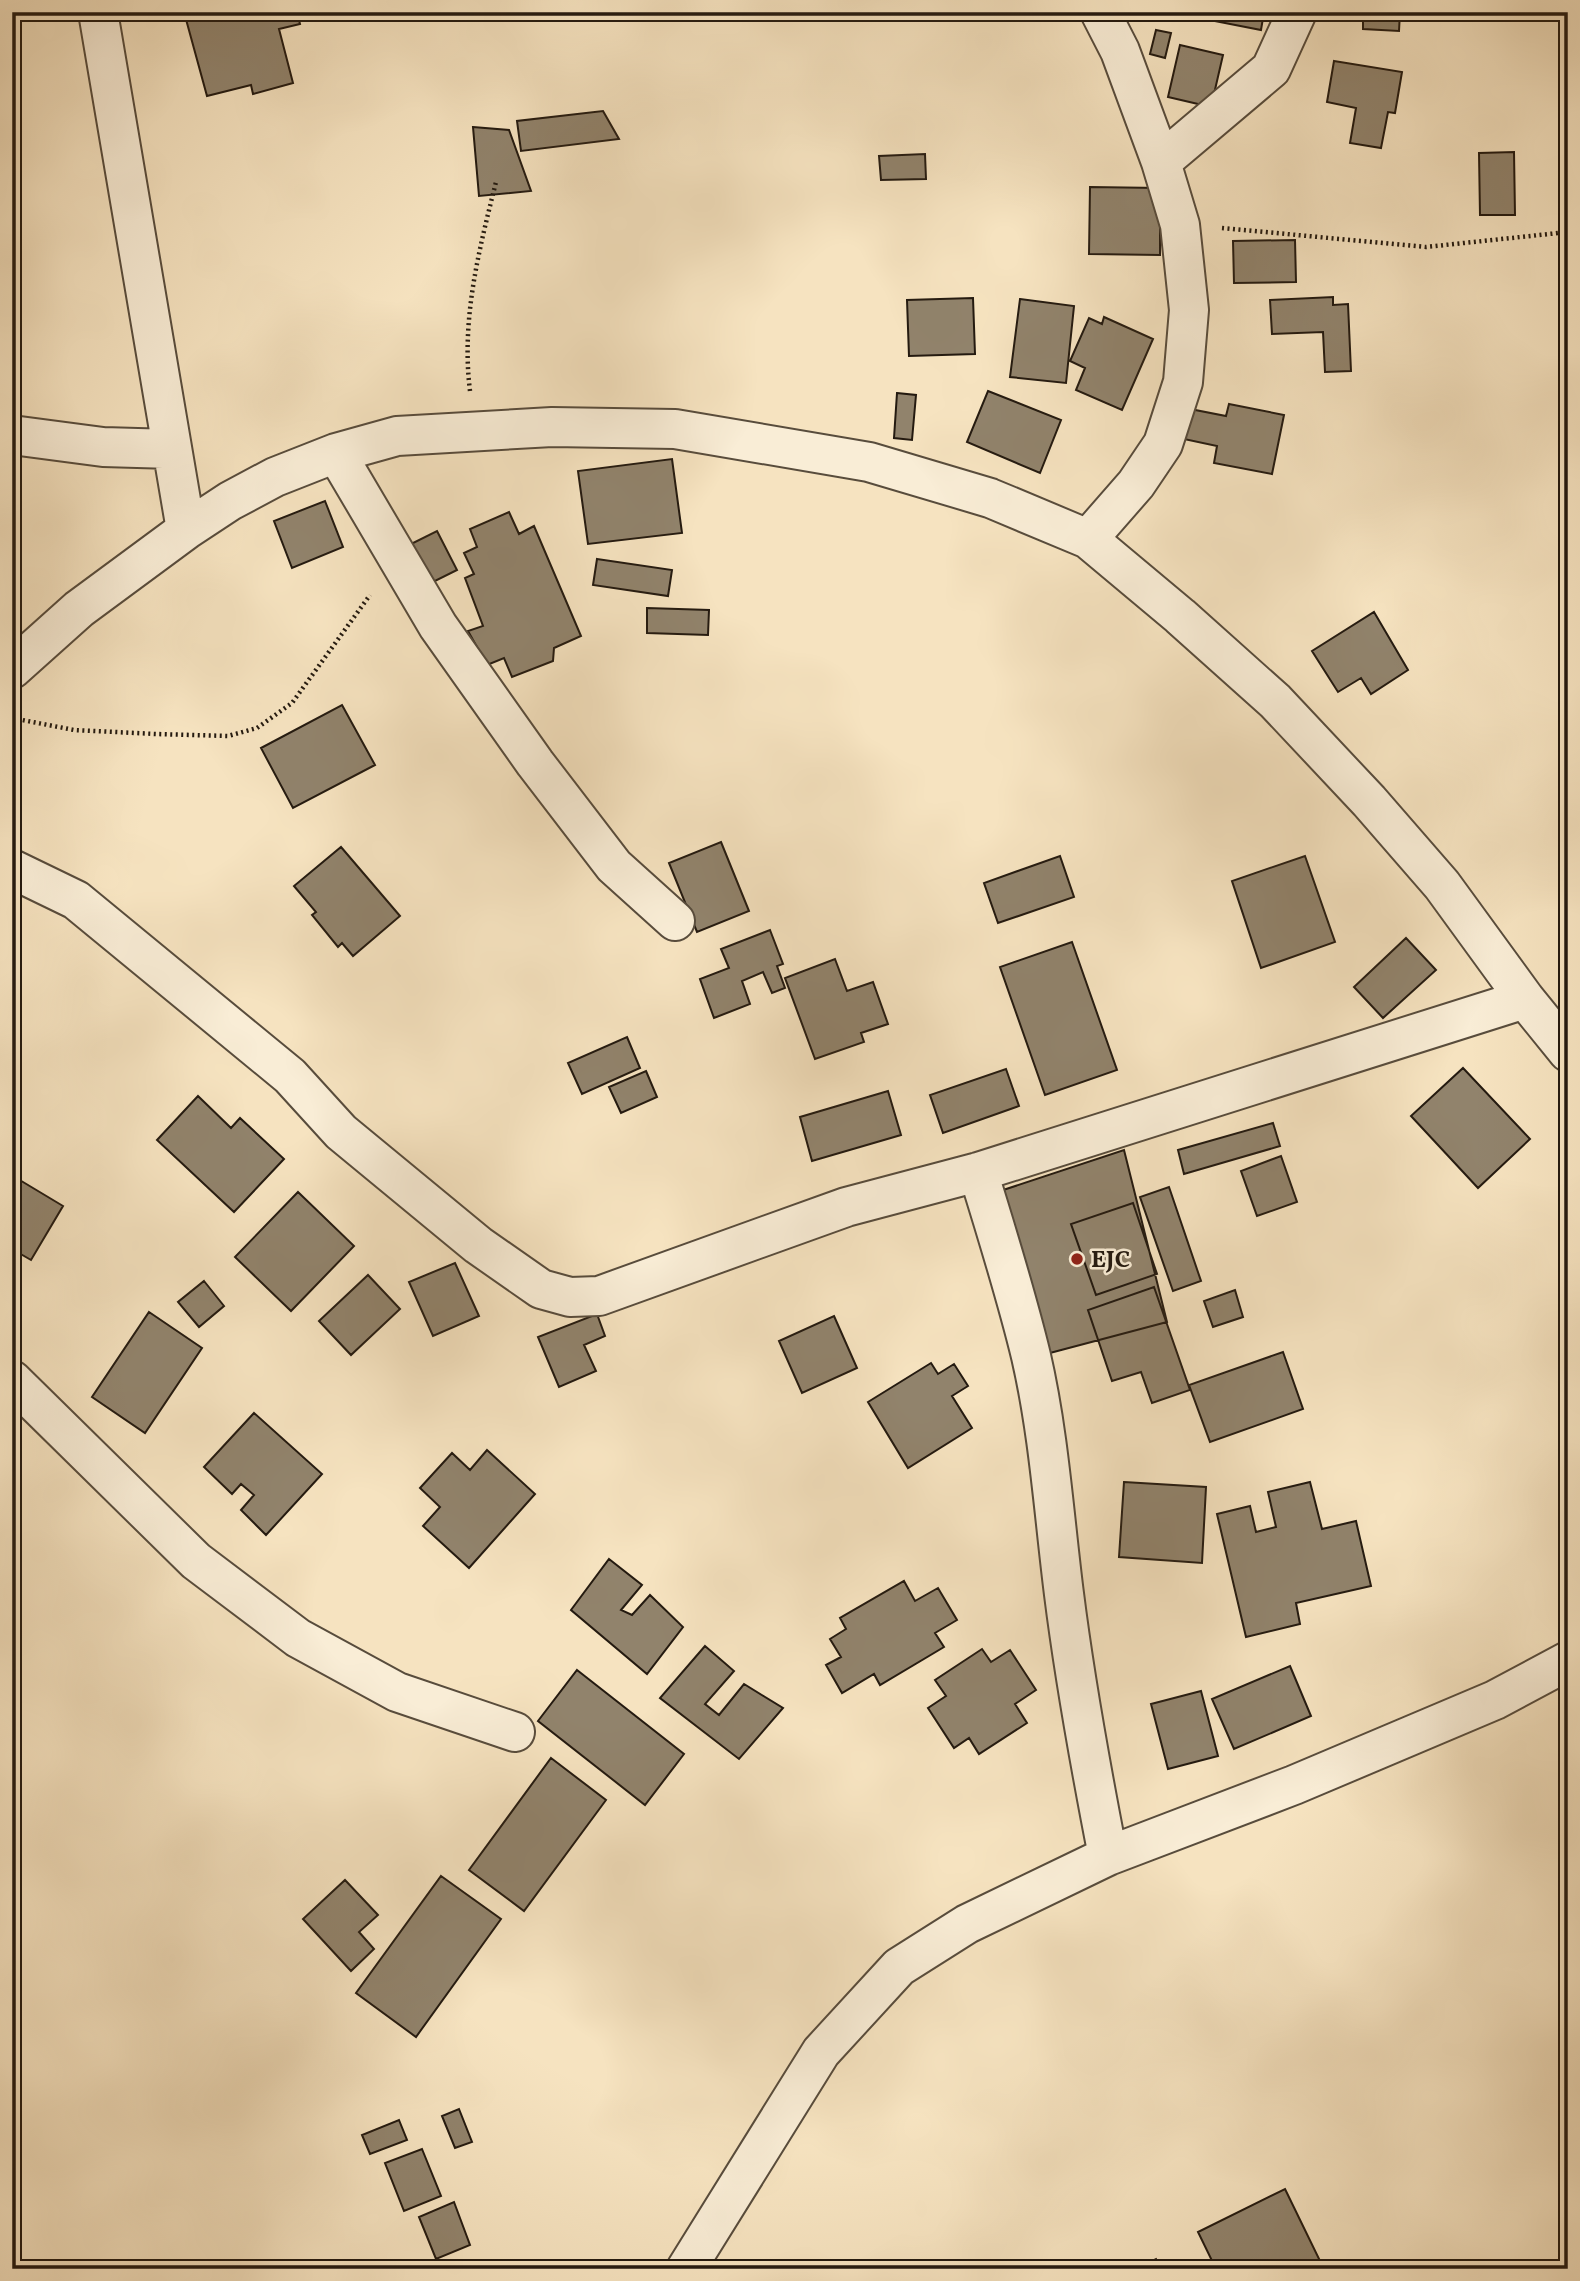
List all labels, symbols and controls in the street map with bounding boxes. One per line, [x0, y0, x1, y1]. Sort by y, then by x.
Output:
place label: EJC [1091, 1244, 1130, 1278]
marker: EJC [1069, 1251, 1085, 1267]

